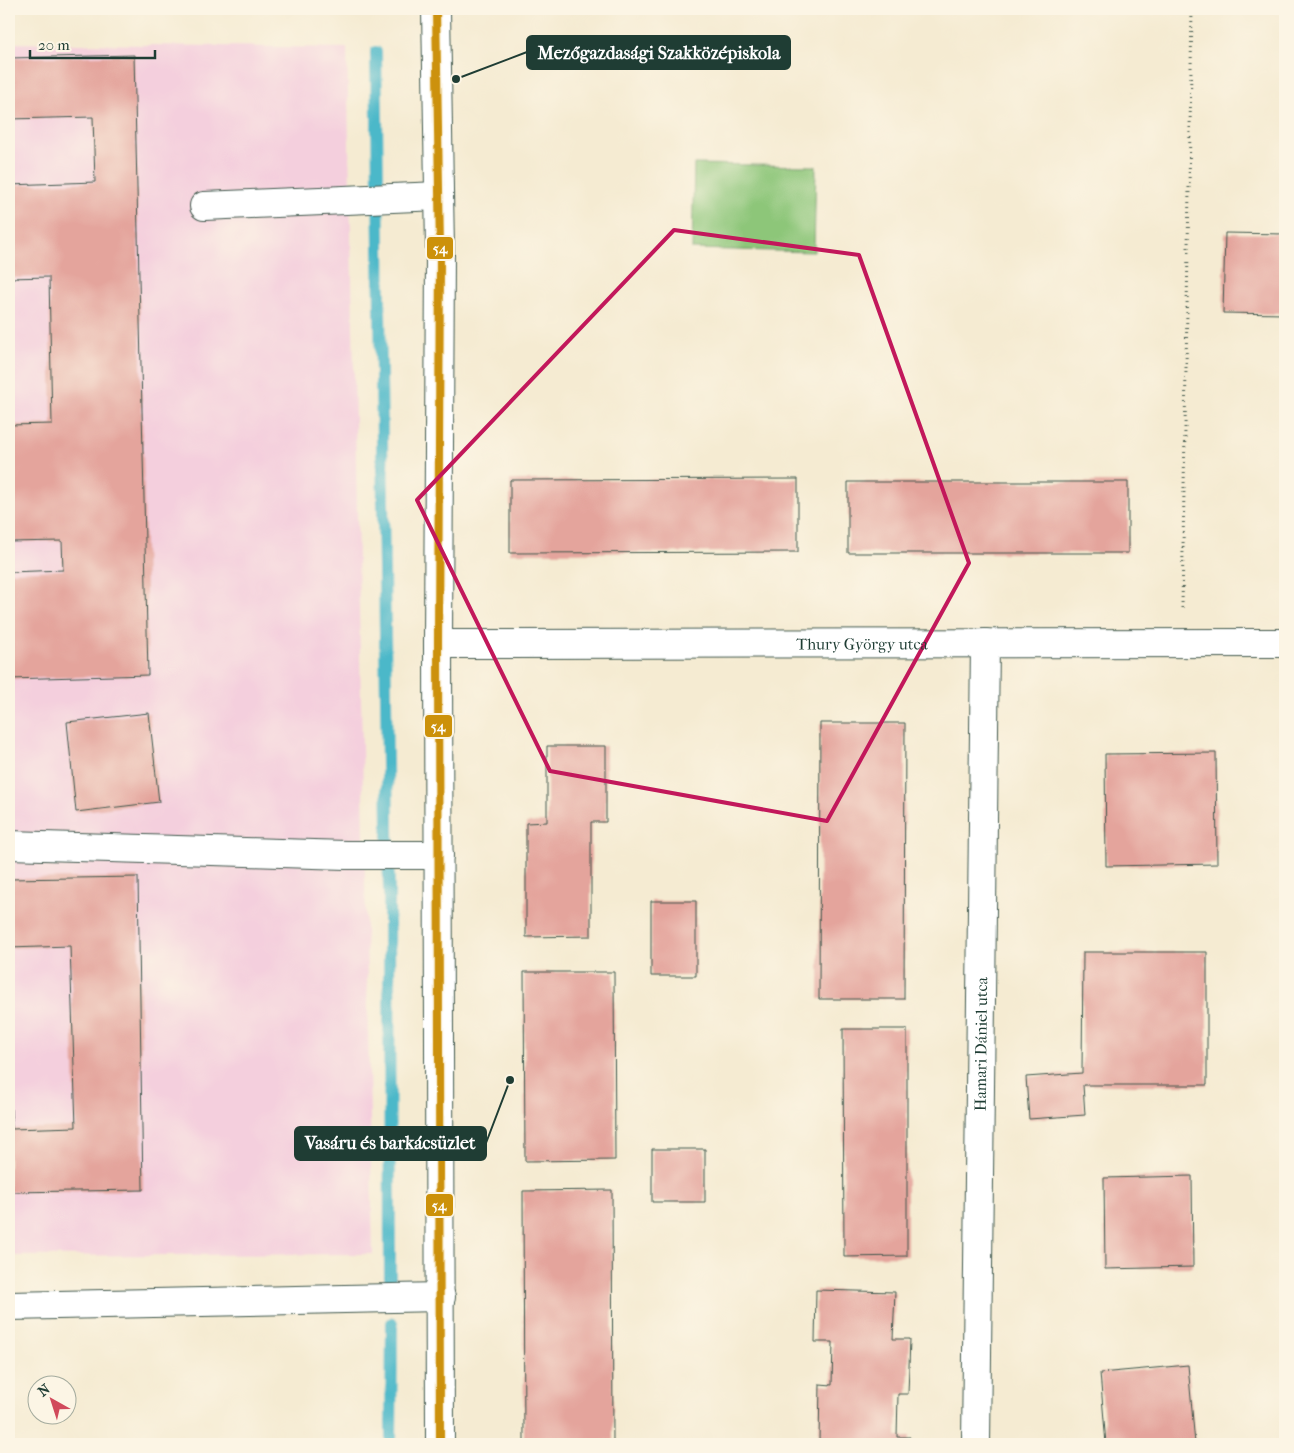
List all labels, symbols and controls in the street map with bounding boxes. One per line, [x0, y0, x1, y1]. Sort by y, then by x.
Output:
scale bar [30, 28, 155, 60]
text: 20 m [38, 36, 70, 54]
callout: Mezőgazdasági Szakközépiskola [527, 36, 790, 69]
text: Mezőgazdasági Szakközépiskola [537, 43, 781, 64]
line badge: 54 [426, 236, 454, 260]
text: 54 [433, 240, 448, 257]
street label: Thury György utca [796, 634, 928, 653]
line badge: 54 [424, 714, 453, 738]
text: 54 [431, 718, 446, 735]
street label: Hamari Dániel utca [970, 976, 991, 1111]
callout: Vasáru és barkácsüzlet [295, 1127, 486, 1160]
text: Vasáru és barkácsüzlet [304, 1133, 476, 1154]
line badge: 54 [425, 1193, 454, 1217]
text: 54 [432, 1197, 447, 1214]
north arrow [28, 1376, 78, 1426]
text: N [35, 1380, 54, 1400]

